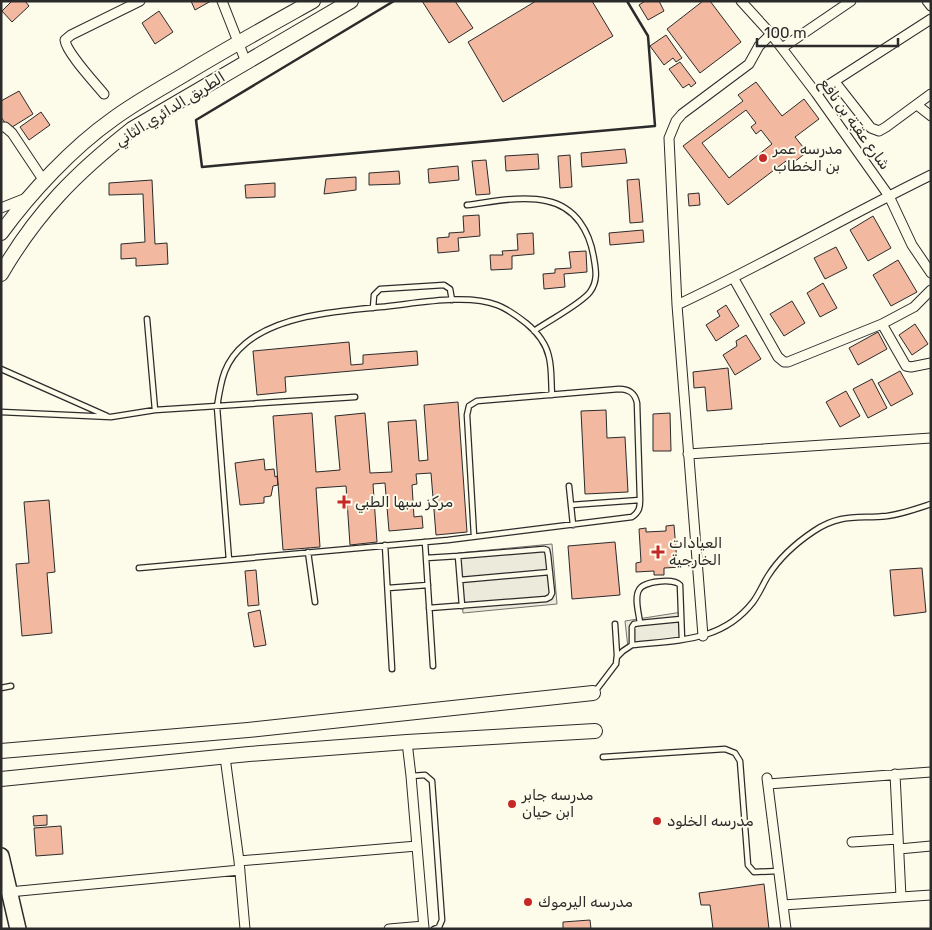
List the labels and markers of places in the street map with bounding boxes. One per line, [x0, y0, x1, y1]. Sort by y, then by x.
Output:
place label: مدرسه عمر بن الخطاب [772, 140, 842, 175]
marker: مدرسه عمر بن الخطاب [757, 152, 769, 164]
place label: مركز سبها الطبي [355, 493, 453, 514]
marker: مركز سبها الطبي [337, 495, 351, 509]
place label: العيادات الخارجية [669, 534, 722, 569]
marker: العيادات الخارجية [651, 545, 665, 559]
place label: مدرسه جابر ابن حيان [521, 786, 593, 821]
marker: مدرسه جابر ابن حيان [506, 798, 518, 810]
place label: مدرسه الخلود [667, 812, 754, 830]
marker: مدرسه الخلود [651, 815, 663, 827]
place label: مدرسه اليرموك [538, 893, 633, 911]
marker: مدرسه اليرموك [522, 896, 534, 908]

